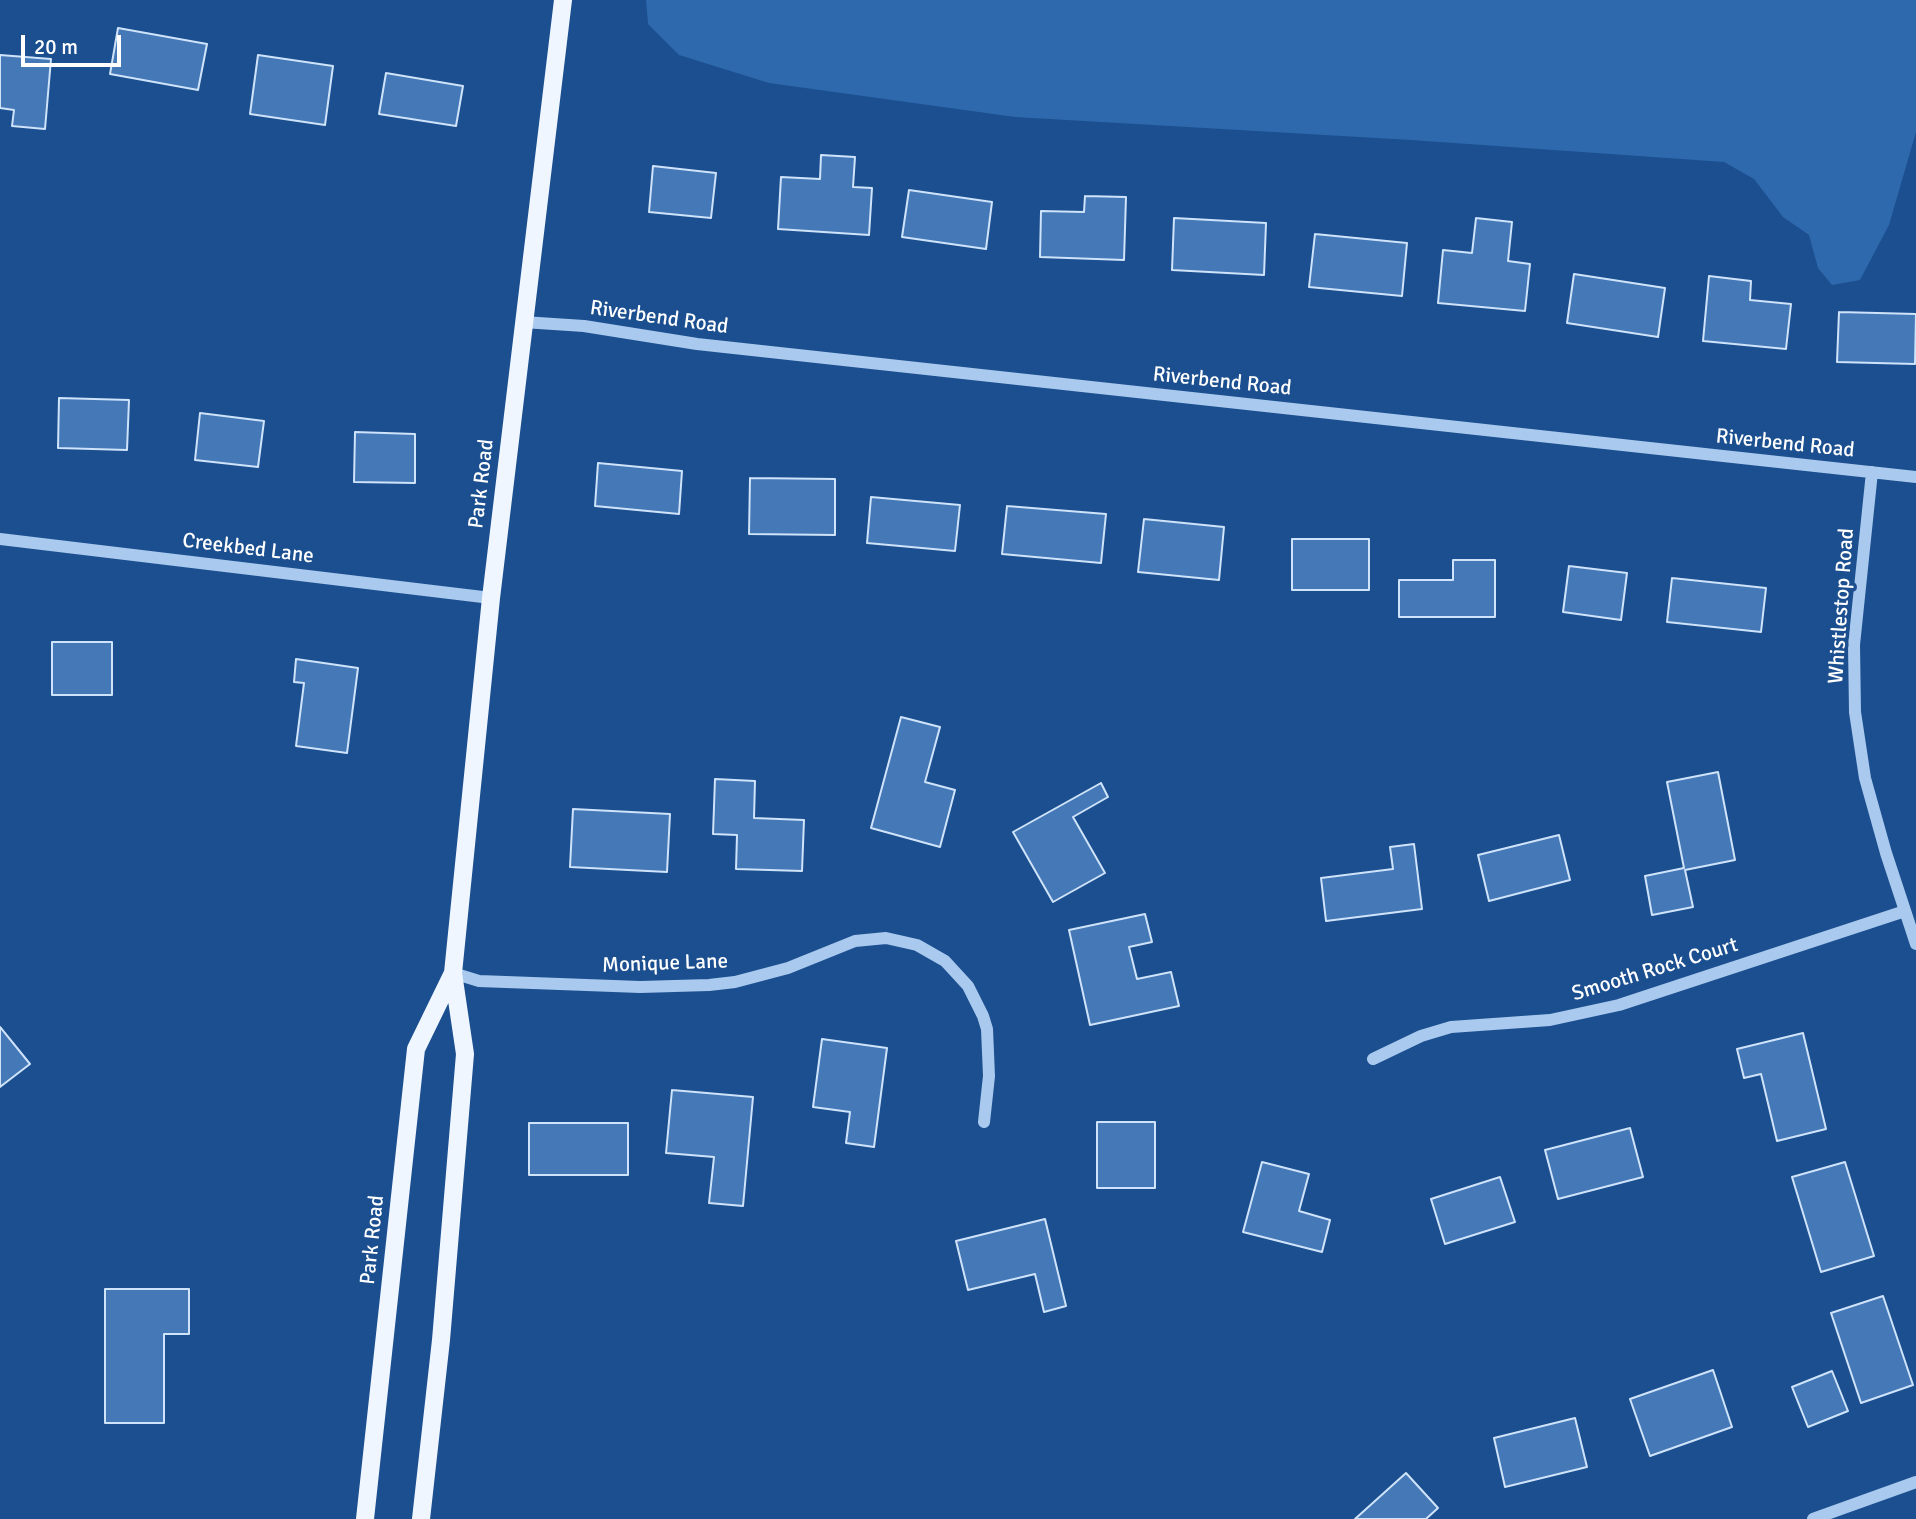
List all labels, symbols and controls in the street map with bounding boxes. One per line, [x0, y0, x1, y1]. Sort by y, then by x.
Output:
scale bar [24, 21, 124, 65]
text: 20 m [34, 34, 78, 60]
street label: Riverbend Road [588, 296, 730, 340]
street label: Riverbend Road [1151, 362, 1293, 402]
street label: Riverbend Road [1714, 424, 1856, 464]
street label: Park Road [464, 438, 500, 530]
street label: Whistlestop Road [1824, 527, 1860, 685]
street label: Creekbed Lane [181, 528, 315, 570]
street label: Smooth Rock Court [1569, 933, 1741, 1007]
street label: Monique Lane [602, 949, 728, 979]
street label: Park Road [356, 1194, 390, 1286]

